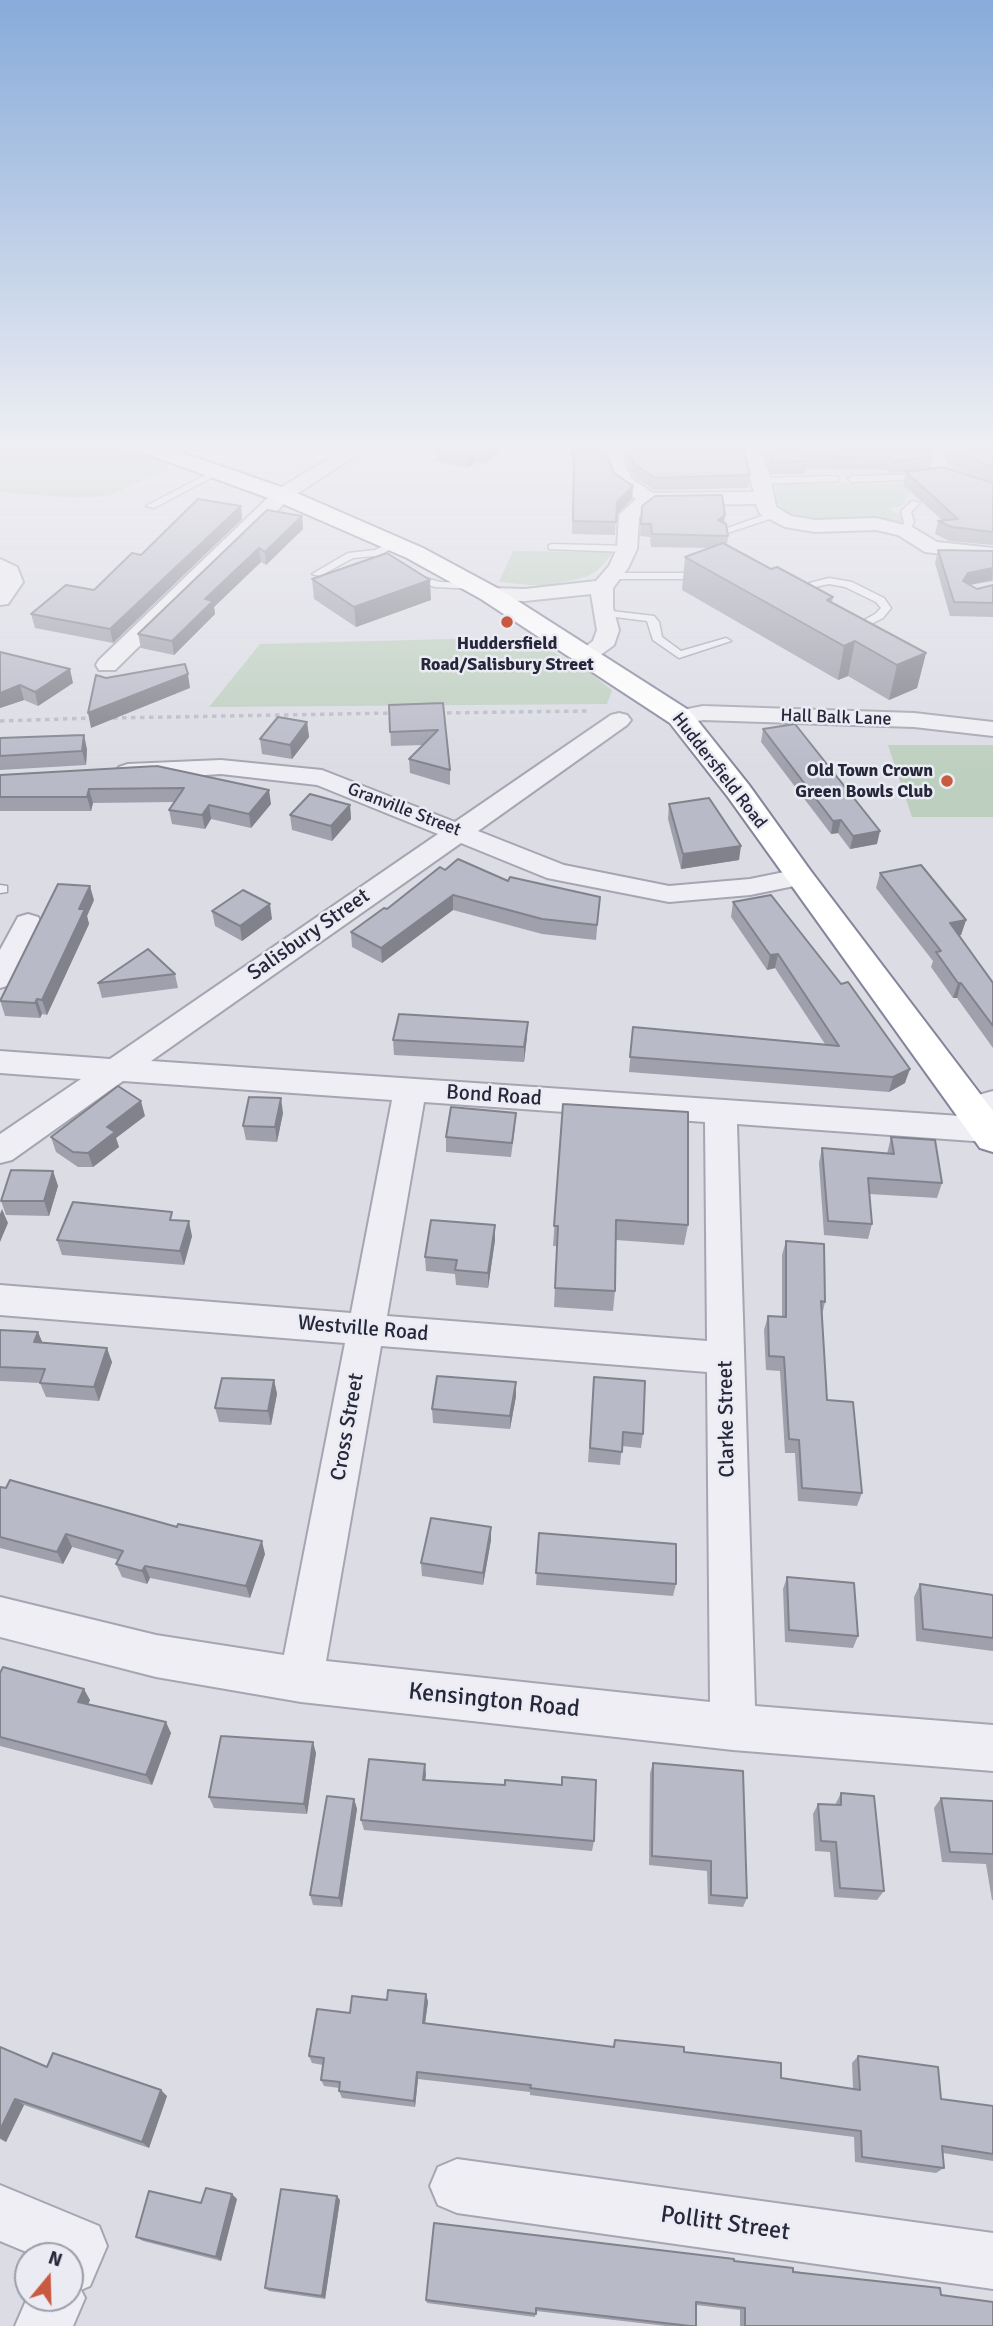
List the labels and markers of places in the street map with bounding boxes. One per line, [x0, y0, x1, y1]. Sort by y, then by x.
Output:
marker: Huddersfield Road/Salisbury Street [499, 614, 515, 630]
place label: Huddersfield Road/Salisbury Street [420, 633, 594, 676]
place label: Old Town Crown Green Bowls Club [795, 760, 933, 802]
marker: Old Town Crown Green Bowls Club [939, 773, 955, 789]

